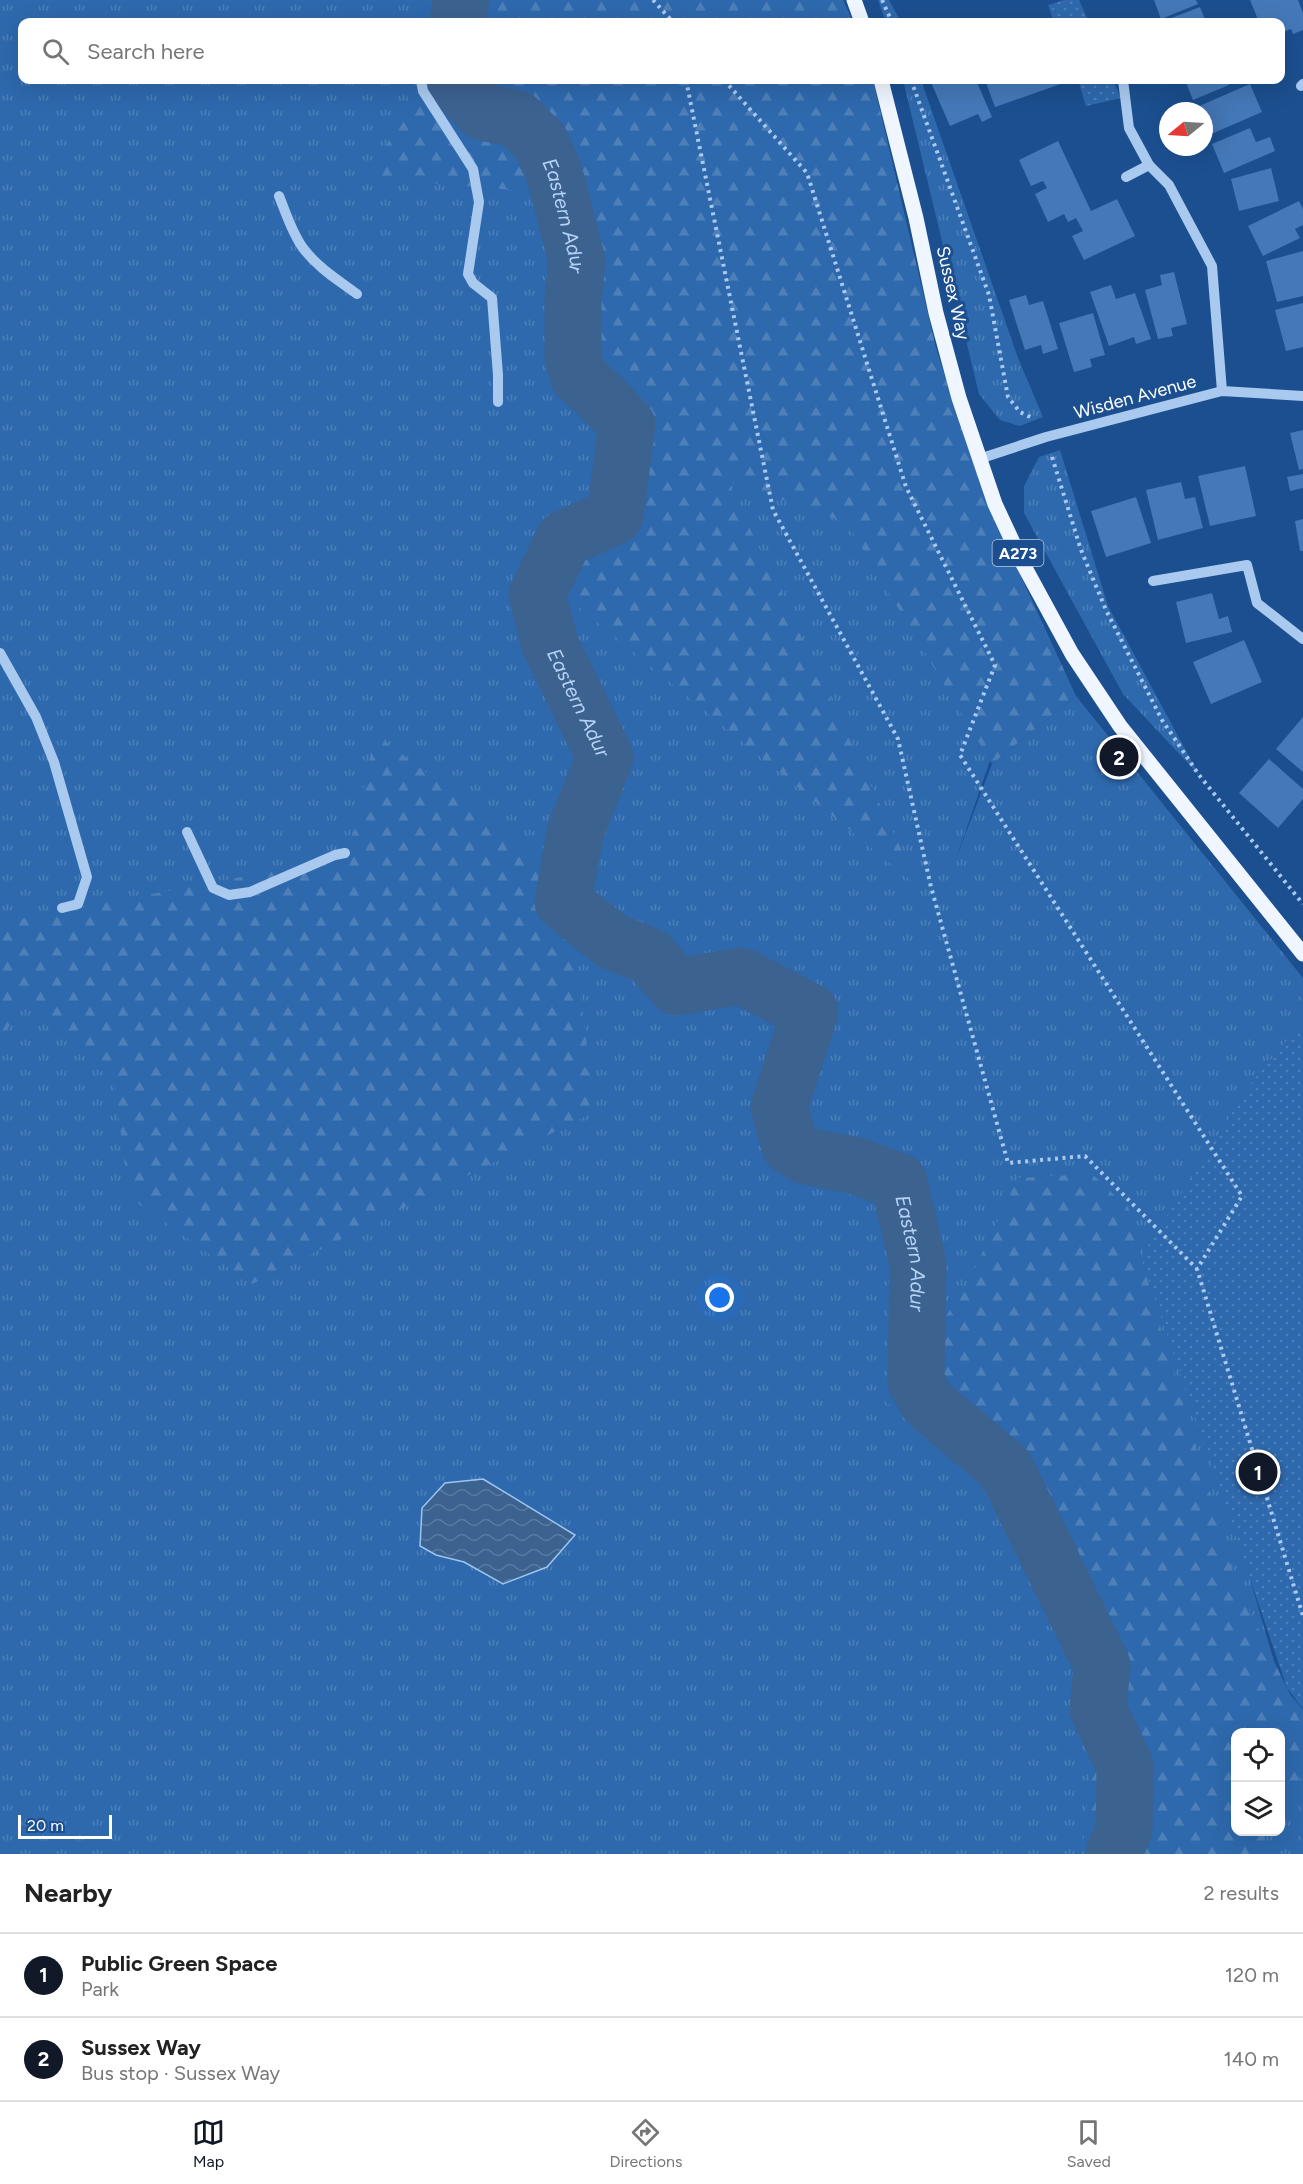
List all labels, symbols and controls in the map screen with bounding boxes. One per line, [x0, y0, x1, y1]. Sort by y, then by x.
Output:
search box [18, 18, 1285, 84]
icon: search [39, 35, 72, 68]
text: Search here [87, 38, 205, 65]
north arrow [1159, 102, 1213, 156]
water label: Eastern Adur [537, 154, 590, 275]
street label: Sussex Way [932, 244, 975, 343]
street label: Wisden Avenue [1071, 370, 1199, 424]
road number: A273 [992, 540, 1044, 566]
water label: Eastern Adur [542, 645, 616, 762]
pin: 2 [1100, 734, 1138, 780]
water label: Eastern Adur [890, 1193, 930, 1313]
your location [705, 1283, 734, 1312]
pin: 1 [1238, 1450, 1278, 1494]
map controls [1231, 1728, 1285, 1836]
button: locate [1231, 1728, 1285, 1782]
button: layers [1231, 1782, 1285, 1836]
scale bar [18, 1812, 112, 1840]
text: 20 m [27, 1816, 64, 1835]
text: Nearby [24, 1877, 112, 1909]
text: 2 results [1203, 1881, 1279, 1905]
text: Public Green Space [81, 1950, 278, 1977]
text: 1 [39, 1963, 48, 1987]
text: 120 m [1225, 1963, 1279, 1987]
text: Park [81, 1977, 119, 2001]
text: Sussex Way [81, 2034, 201, 2061]
text: 2 [38, 2047, 49, 2071]
text: 140 m [1224, 2047, 1279, 2071]
text: Bus stop · Sussex Way [81, 2061, 280, 2085]
tab: Map [192, 2116, 225, 2171]
tab: Directions [609, 2116, 682, 2171]
tab: Saved [1067, 2116, 1111, 2171]

